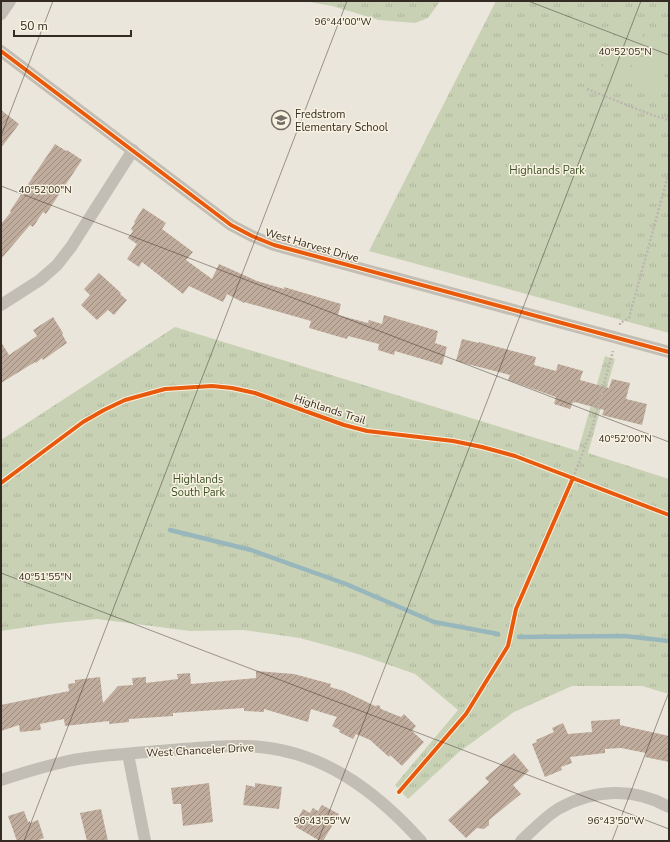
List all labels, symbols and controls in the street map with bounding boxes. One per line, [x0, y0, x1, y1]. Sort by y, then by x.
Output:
scale bar [14, 12, 131, 38]
text: 96°44'00"W [315, 15, 371, 29]
text: 50 m [20, 18, 48, 34]
text: 40°52'05"N [598, 45, 652, 59]
place label: Fredstrom Elementary School [295, 107, 389, 135]
school or university icon: Fredstrom Elementary School [270, 109, 292, 131]
park label: Highlands Park [509, 163, 585, 178]
text: 40°52'00"N [18, 183, 72, 197]
street label: West Harvest Drive [263, 225, 361, 266]
street label: Highlands Trail [292, 391, 368, 428]
text: 40°52'00"N [598, 432, 652, 446]
park label: Highlands South Park [171, 472, 225, 500]
text: 40°51'55"N [18, 570, 72, 584]
street label: West Chanceler Drive [146, 740, 254, 761]
text: 96°43'55"W [294, 814, 350, 828]
text: 96°43'50"W [588, 814, 644, 828]

